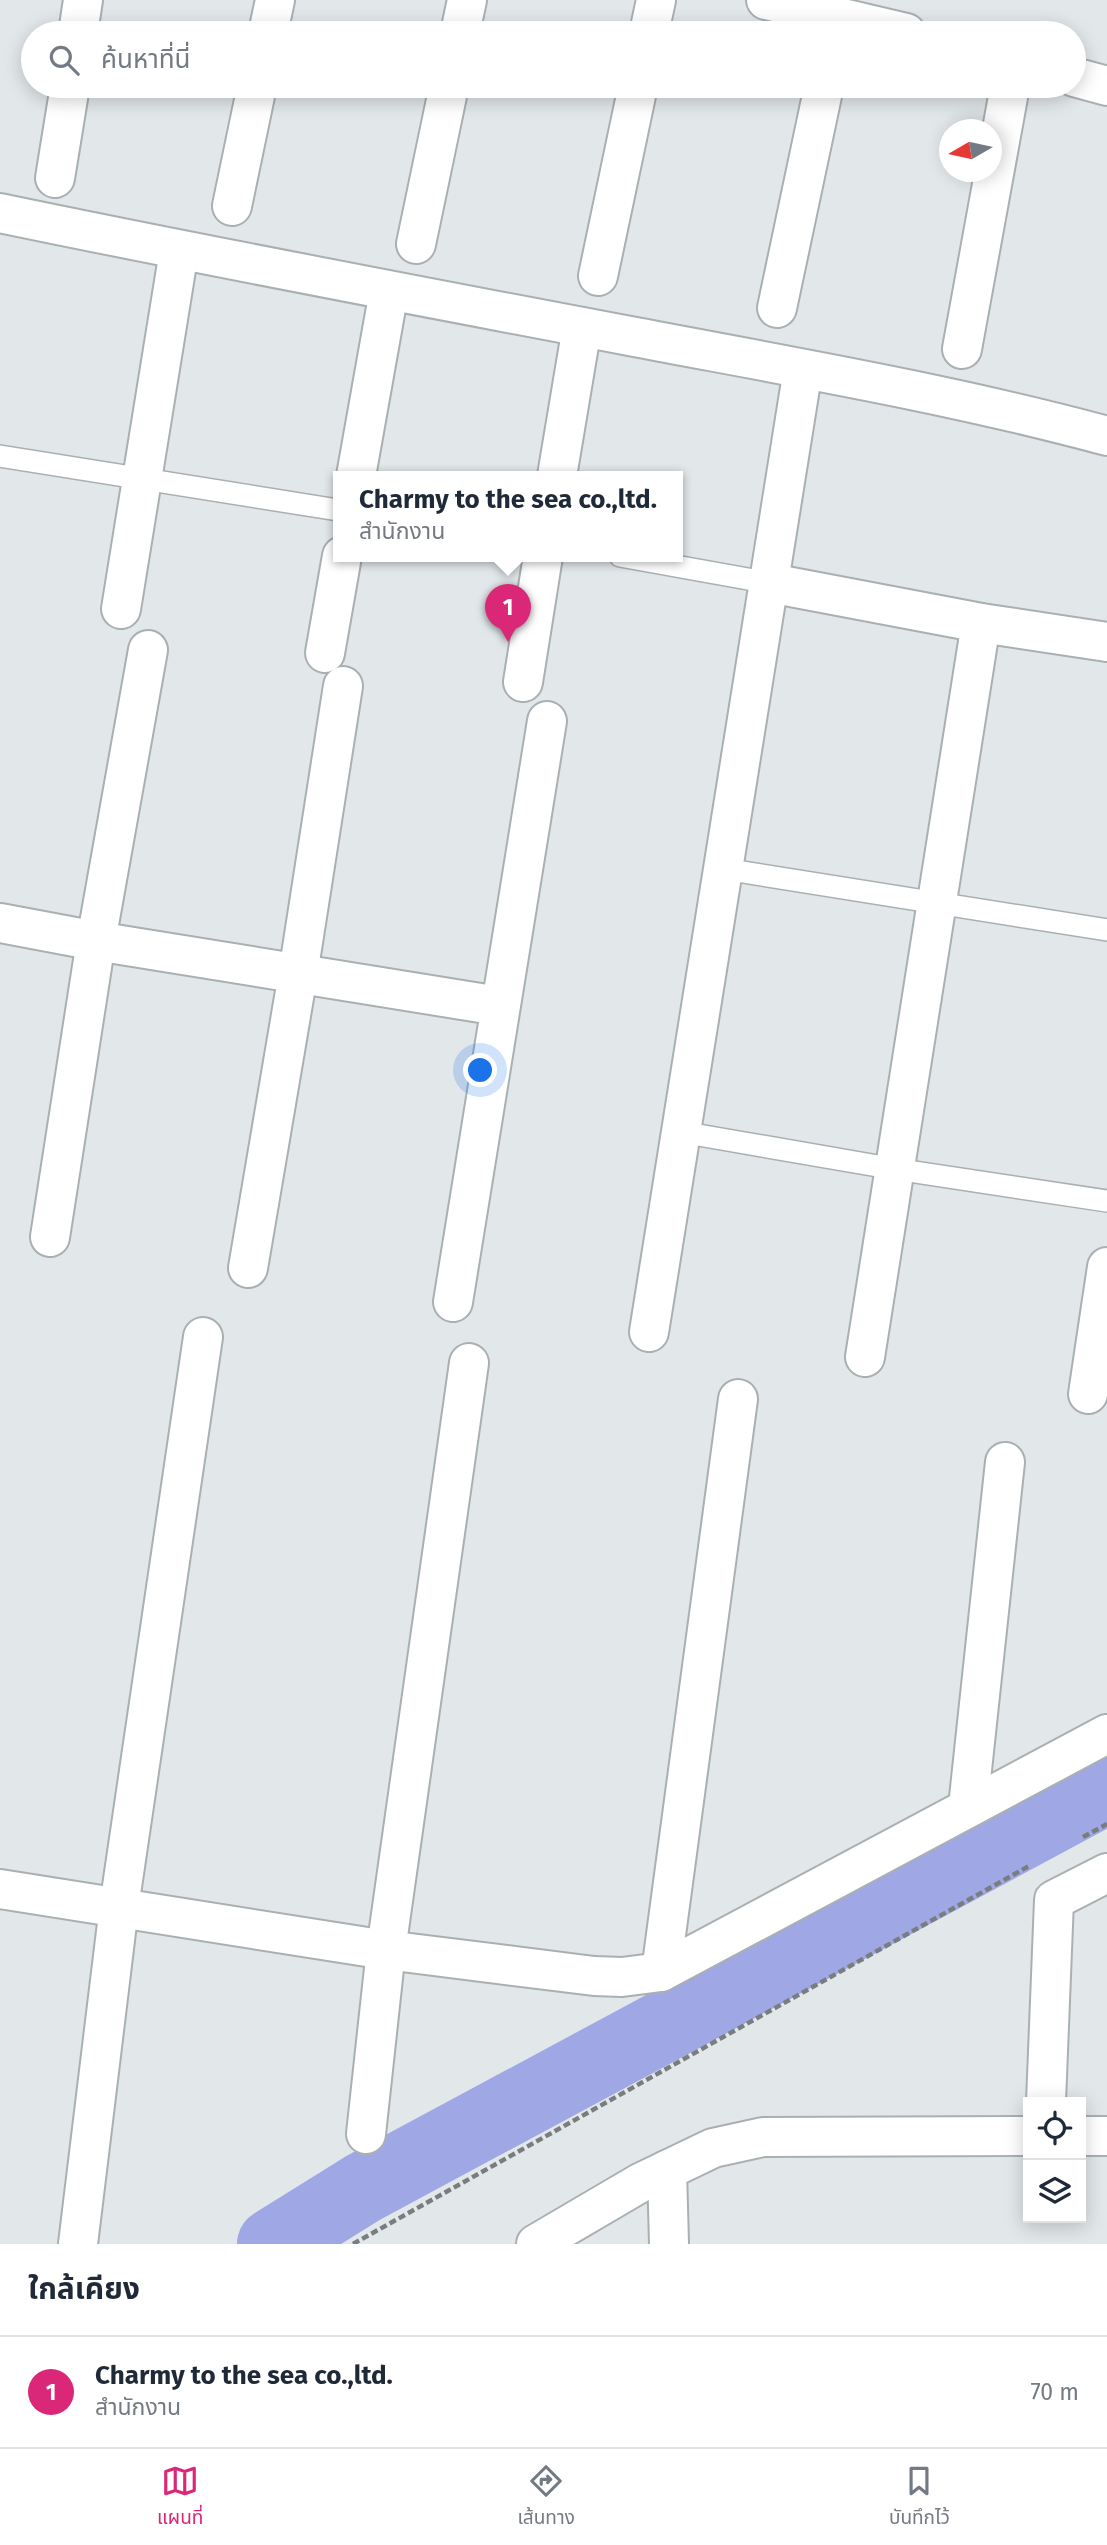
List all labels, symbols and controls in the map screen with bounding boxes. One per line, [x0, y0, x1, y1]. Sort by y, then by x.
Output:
search box [21, 21, 1086, 98]
icon: search [45, 41, 83, 79]
text: ค้นหาที่นี่ [101, 44, 191, 75]
north arrow [939, 119, 1002, 182]
popup [333, 471, 683, 562]
text: Charmy to the sea co.,ltd. [359, 484, 657, 515]
text: สำนักงาน [359, 517, 445, 545]
pin: 1 [485, 584, 531, 642]
your location [463, 1053, 497, 1087]
map controls [1023, 2097, 1086, 2223]
button: locate [1023, 2097, 1086, 2160]
button: layers [1023, 2160, 1086, 2223]
text: ใกล้เคียง [28, 2271, 140, 2307]
text: Charmy to the sea co.,ltd. [95, 2360, 393, 2391]
text: 1 [46, 2378, 56, 2406]
text: 70 m [1030, 2378, 1079, 2406]
text: สำนักงาน [95, 2393, 181, 2421]
tab: แผนที่ [157, 2462, 203, 2533]
tab: เส้นทาง [517, 2462, 575, 2533]
tab: บันทึกไว้ [889, 2462, 950, 2533]

